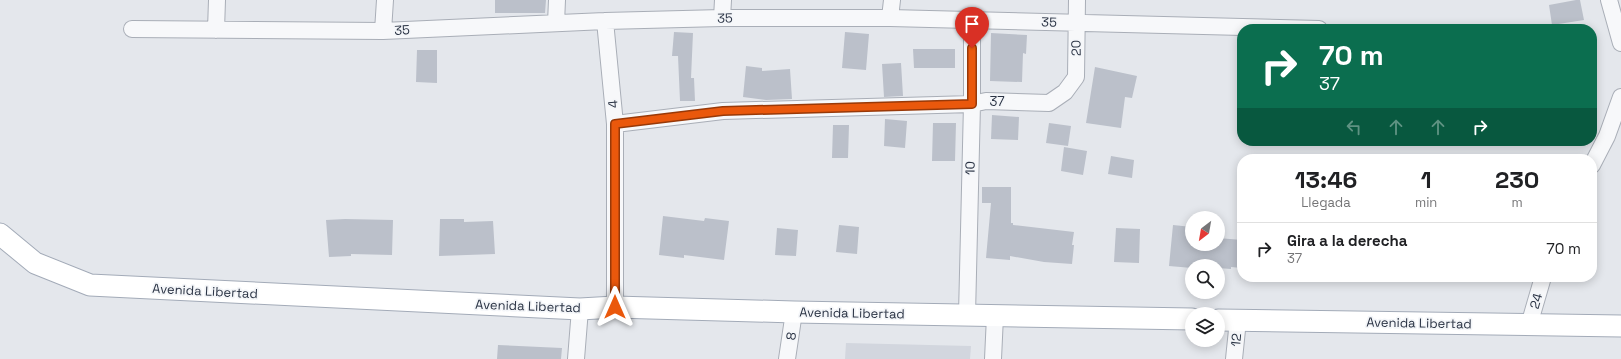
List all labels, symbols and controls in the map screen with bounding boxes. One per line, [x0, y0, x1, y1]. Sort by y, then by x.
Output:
pin [955, 7.0, 989, 48]
street label: 35 [717, 9, 733, 27]
icon: arrive [961, 13, 983, 35]
street label: 35 [1041, 13, 1057, 31]
street label: 35 [394, 21, 410, 39]
text: 70 m [1319, 37, 1384, 73]
street label: 20 [1067, 40, 1085, 56]
icon: right [1253, 40, 1305, 92]
text: 37 [1319, 72, 1340, 95]
street label: 37 [989, 93, 1005, 110]
street label: 4 [604, 99, 622, 109]
icon: left [1343, 116, 1365, 138]
icon: ahead [1385, 116, 1407, 138]
icon: ahead [1427, 116, 1449, 138]
icon: right [1469, 116, 1491, 138]
street label: 10 [961, 161, 979, 175]
text: 13:46 [1295, 164, 1357, 195]
text: 1 [1421, 164, 1432, 195]
text: 230 [1495, 164, 1539, 195]
text: Llegada [1301, 194, 1351, 211]
text: min [1415, 194, 1437, 211]
text: m [1512, 194, 1523, 211]
north arrow [1185, 211, 1225, 251]
map controls [1185, 211, 1225, 347]
text: Gira a la derecha [1287, 231, 1407, 250]
icon: right [1253, 238, 1275, 260]
text: 70 m [1546, 239, 1581, 258]
text: 37 [1287, 250, 1302, 267]
button: search [1185, 259, 1225, 299]
street label: Avenida Libertad [152, 280, 258, 302]
position arrow [594, 286, 636, 328]
street label: 24 [1526, 291, 1546, 311]
street label: Avenida Libertad [475, 296, 581, 316]
street label: Avenida Libertad [799, 304, 905, 322]
button: layers [1185, 307, 1225, 347]
street label: Avenida Libertad [1366, 314, 1472, 332]
street label: 8 [782, 331, 800, 341]
street label: 12 [1227, 332, 1245, 347]

